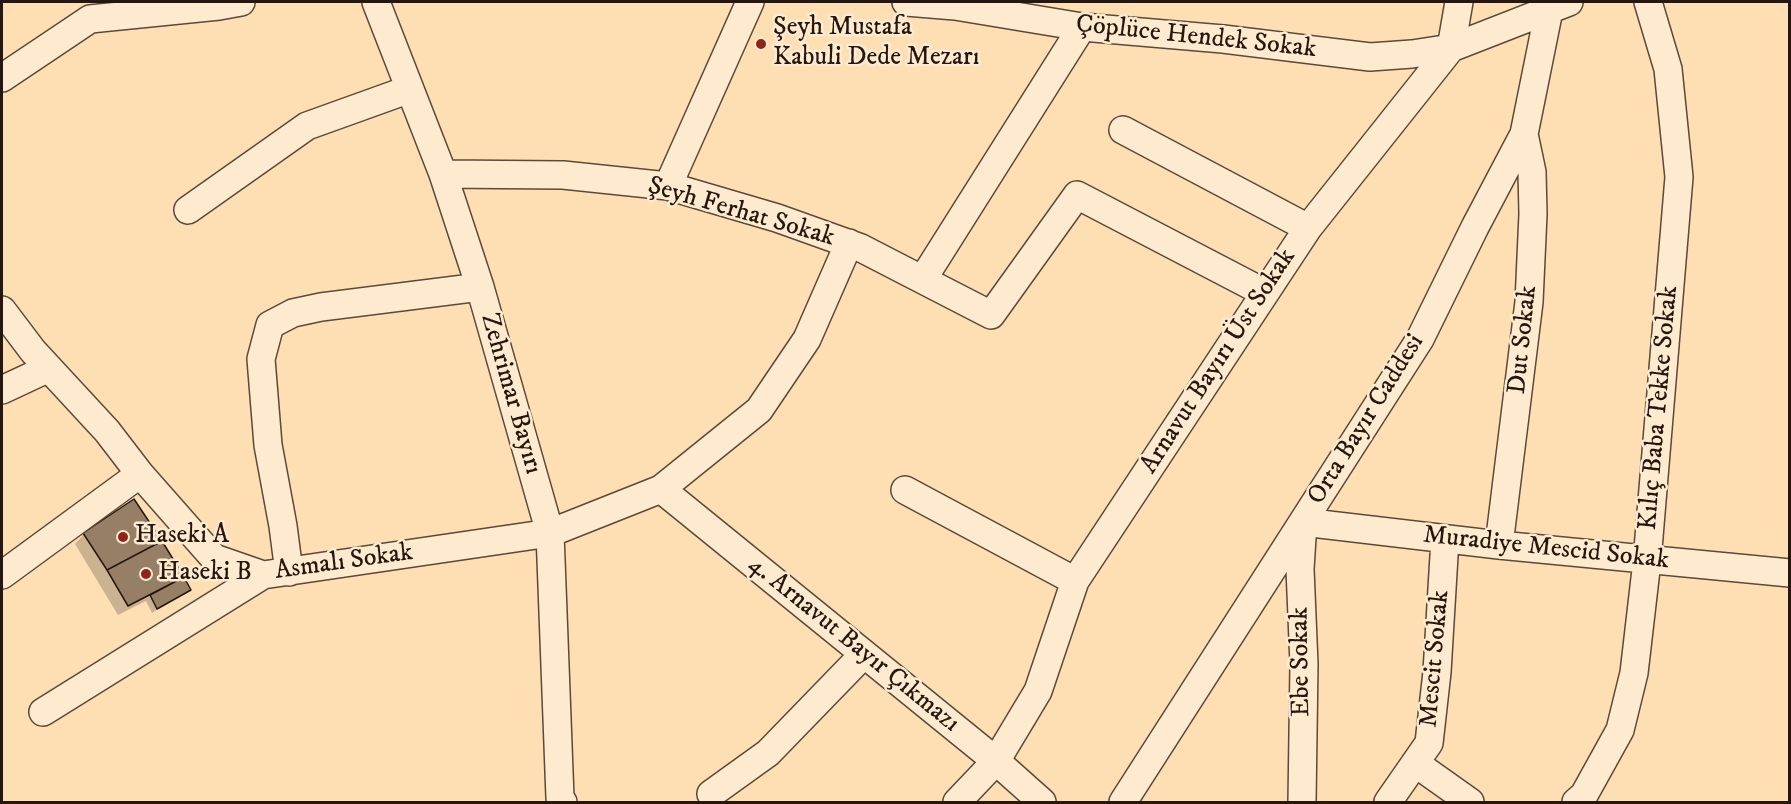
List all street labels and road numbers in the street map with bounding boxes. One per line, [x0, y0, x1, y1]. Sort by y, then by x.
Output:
street label: Çöplüce Hendek Sokak [1074, 10, 1318, 66]
street label: Şeyh Ferhat Sokak [644, 171, 838, 255]
street label: Arnavut Bayırı Üst Sokak [1135, 244, 1303, 480]
street label: Dut Sokak [1503, 284, 1545, 396]
street label: Kılıç Baba Tekke Sokak [1634, 284, 1686, 532]
street label: Zehrimar Bayırı [472, 310, 548, 478]
street label: Orta Bayır Caddesi [1302, 329, 1432, 511]
street label: Muradiye Mescid Sokak [1421, 521, 1671, 577]
street label: Asmalı Sokak [273, 538, 415, 588]
street label: 4. Arnavut Bayır Çıkmazı [741, 550, 965, 740]
street label: Mescit Sokak [1414, 589, 1458, 729]
street label: Ebe Sokak [1285, 607, 1319, 717]

